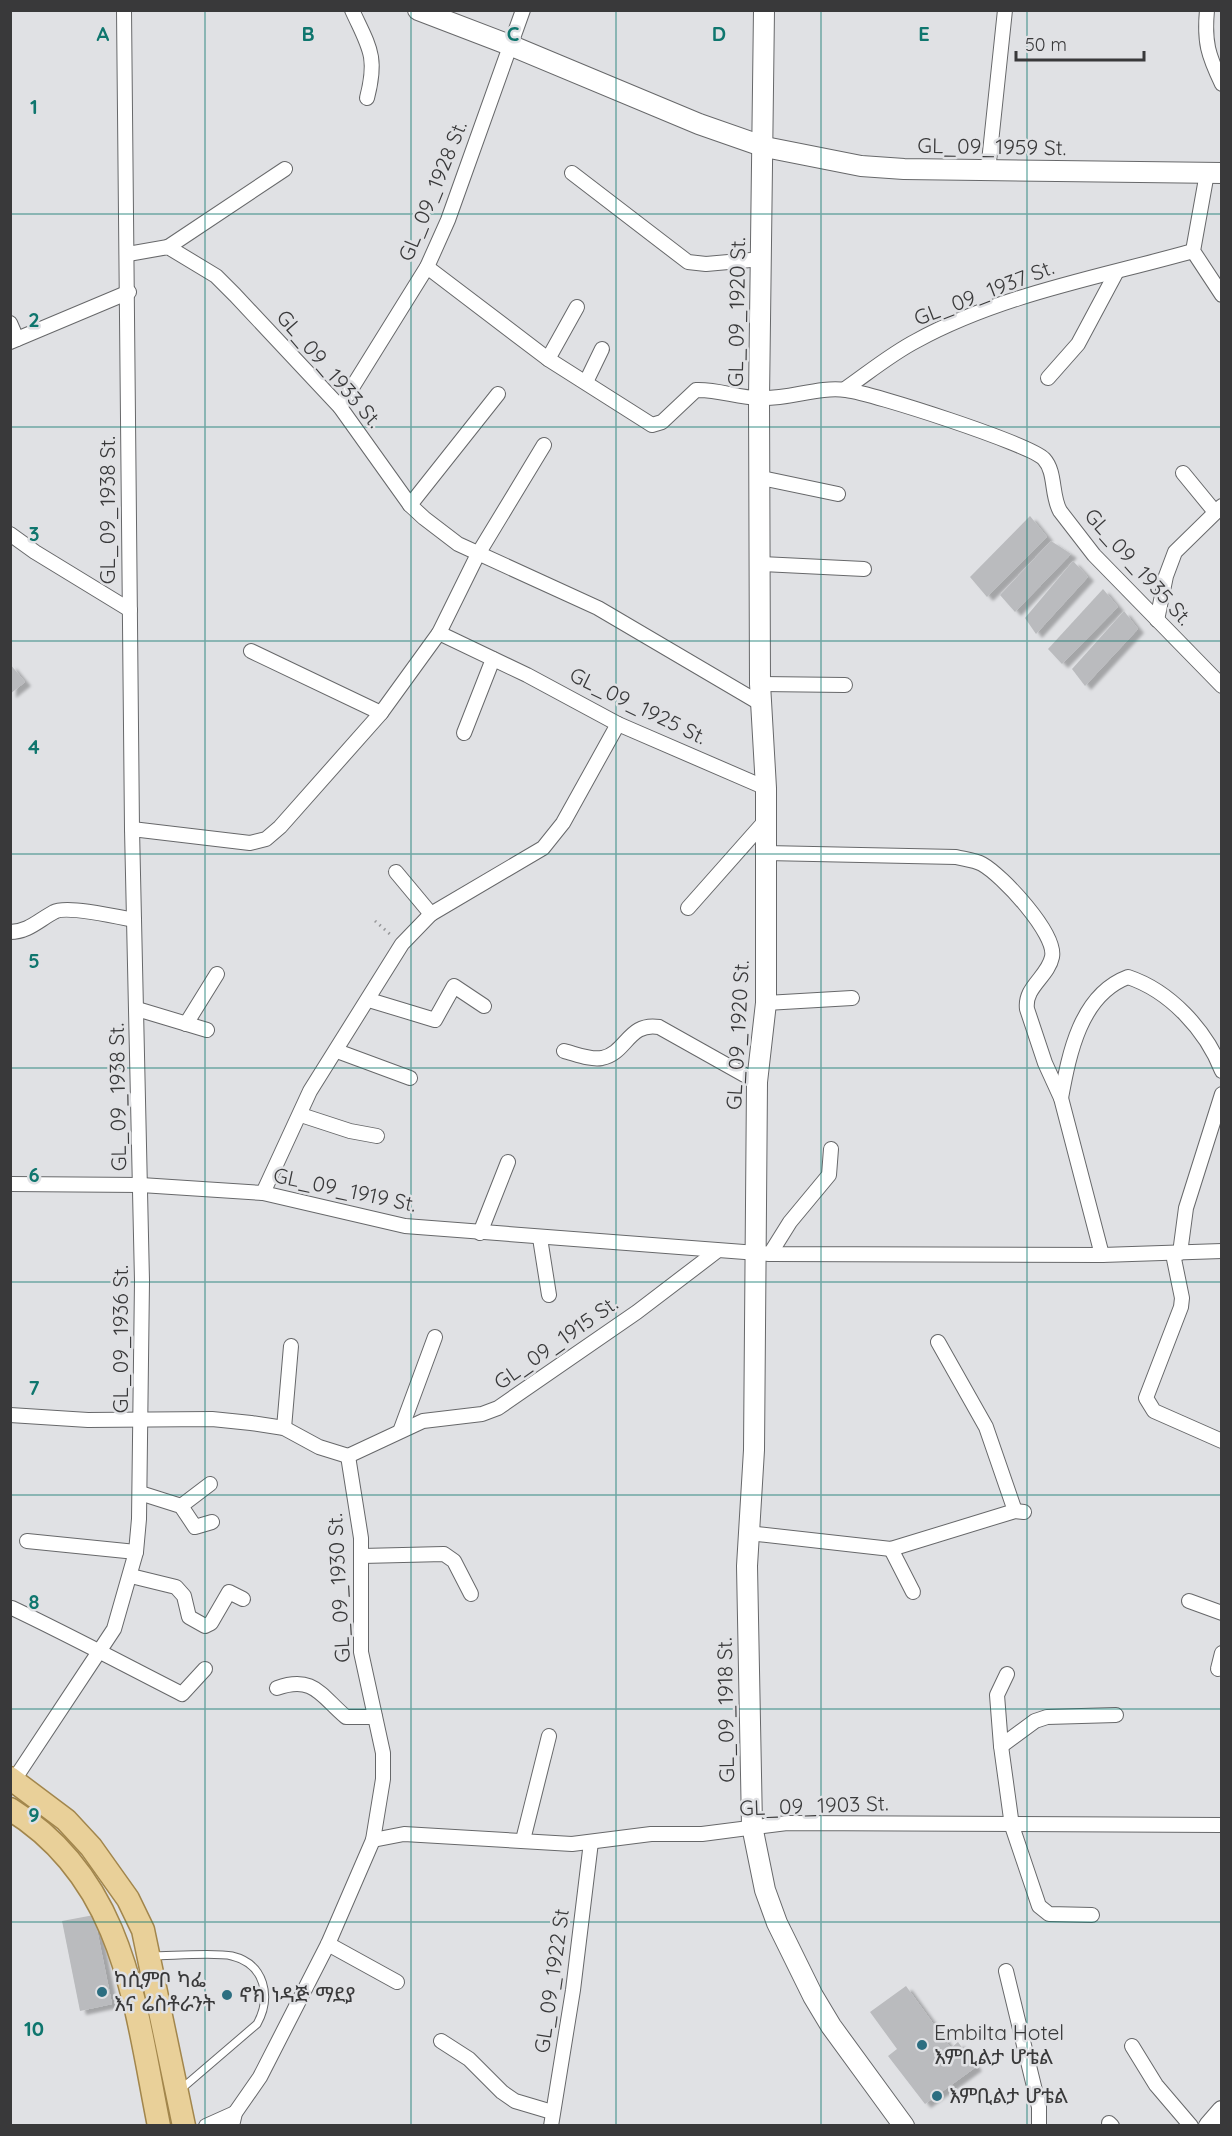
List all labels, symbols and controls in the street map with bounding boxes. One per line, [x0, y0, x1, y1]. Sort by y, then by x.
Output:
text: A [97, 21, 110, 46]
text: B [301, 21, 315, 46]
text: C [507, 21, 520, 46]
text: D [712, 21, 726, 46]
text: E [918, 21, 930, 46]
scale bar [1016, 24, 1144, 62]
text: 50 m [1025, 33, 1067, 56]
text: 1 [30, 94, 38, 119]
street label: GL_09_1928 St. [392, 117, 472, 265]
street label: GL_09_1959 St. [917, 132, 1067, 160]
street label: GL_09_1920 St. [722, 237, 750, 387]
street label: GL_09_1937 St. [910, 253, 1057, 331]
street label: GL_09_1933 St. [271, 304, 388, 433]
text: 2 [28, 307, 40, 332]
street label: GL_09_1938 St. [94, 436, 120, 584]
street label: GL_09_1935 St. [1079, 502, 1198, 630]
text: 3 [29, 521, 39, 546]
street label: GL_09_1925 St. [566, 661, 711, 749]
text: 4 [28, 734, 40, 759]
text: 5 [28, 948, 40, 973]
street label: GL_09_1920 St. [720, 959, 754, 1111]
street label: GL_09_1938 St. [103, 1023, 131, 1171]
street label: GL_09_1919 St. [271, 1161, 419, 1217]
text: 6 [28, 1162, 40, 1187]
street label: GL_09_1936 St. [107, 1265, 133, 1413]
street label: GL_09_1915 St. [488, 1290, 622, 1395]
text: 7 [29, 1375, 40, 1400]
street label: GL_09_1930 St. [321, 1513, 355, 1663]
text: 8 [29, 1589, 40, 1614]
street label: GL_09_1918 St. [711, 1637, 739, 1783]
street label: GL_09_1903 St. [739, 1789, 889, 1821]
text: 9 [28, 1802, 40, 1827]
street label: GL_09_1922 St [528, 1907, 574, 2055]
place label: ካሲምቦ ካፌ እና ሬስቶራንት [114, 1966, 216, 2016]
place label: ኖክ ነዳጅ ማደያ [239, 1981, 356, 2007]
marker: ካሲምቦ ካፌ እና ሬስቶራንት [95, 1985, 109, 1999]
marker: ኖክ ነዳጅ ማደያ [220, 1988, 234, 2002]
text: 10 [24, 2016, 44, 2041]
place label: Embilta Hotel እምቢልታ ሆቴል [934, 2019, 1064, 2069]
marker: Embilta Hotel እምቢልታ ሆቴል [915, 2038, 929, 2052]
place label: እምቢልታ ሆቴል [949, 2082, 1068, 2108]
marker: እምቢልታ ሆቴል [930, 2089, 944, 2103]

